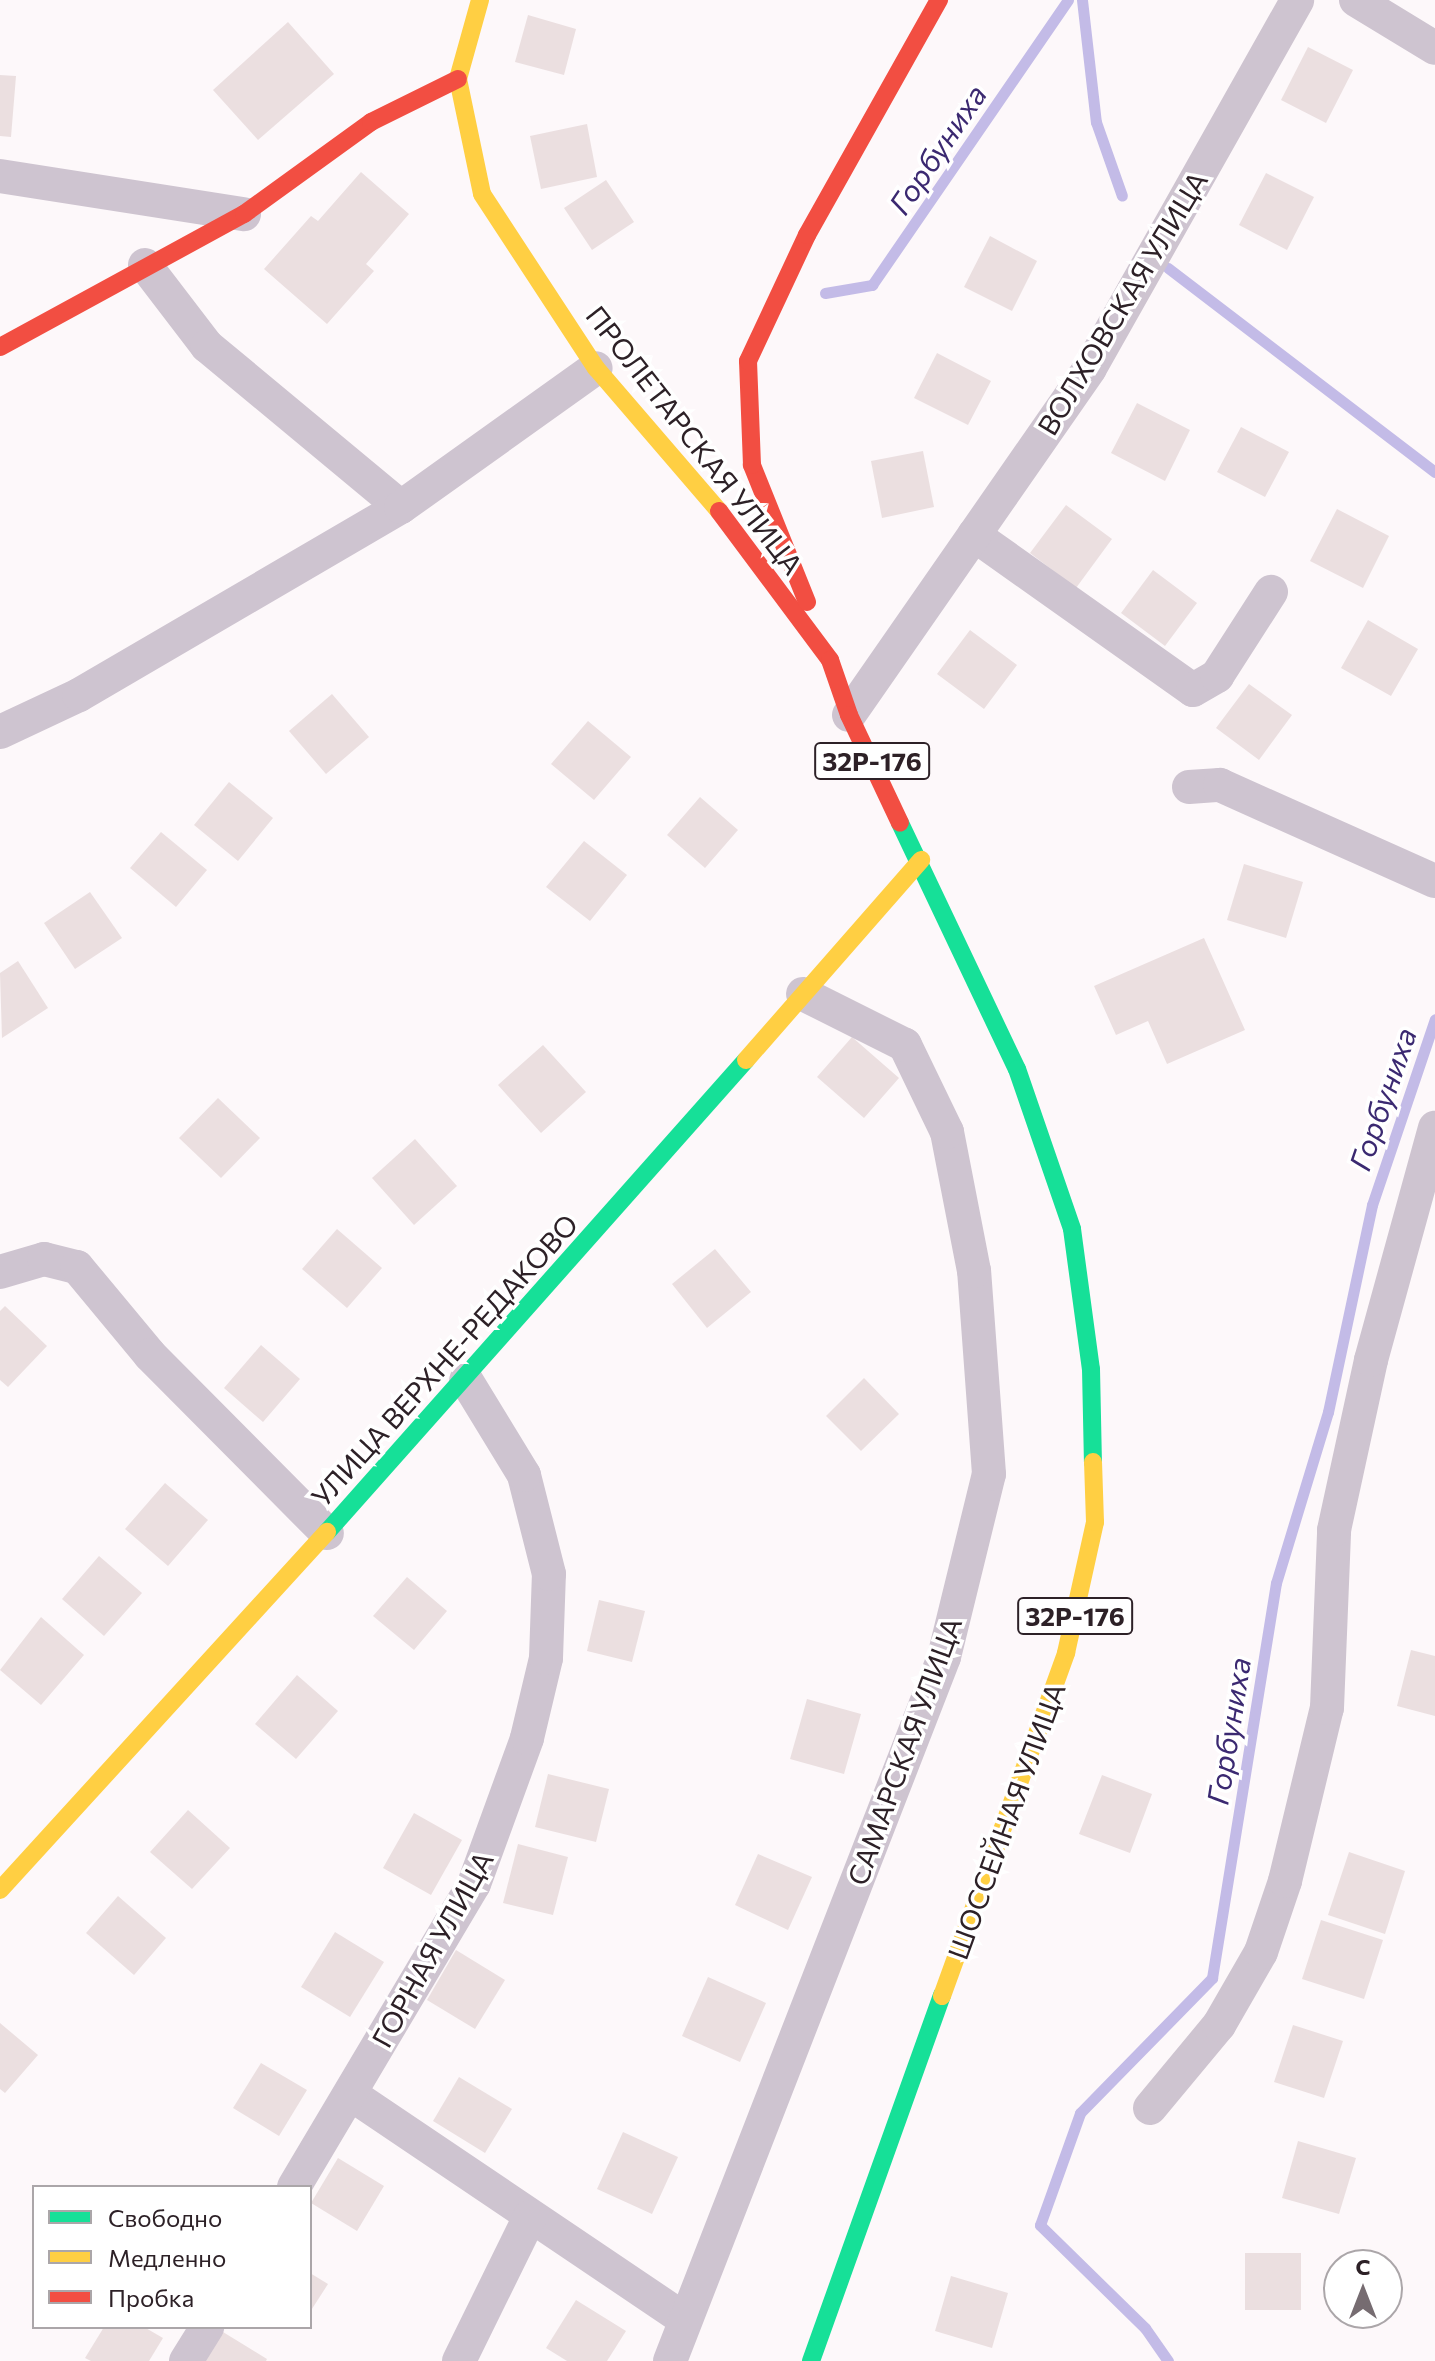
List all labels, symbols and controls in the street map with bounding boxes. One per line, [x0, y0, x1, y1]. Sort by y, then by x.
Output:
water label: Горбуниха [881, 77, 993, 221]
street label: ВОЛХОВСКАЯ УЛИЦА [1030, 165, 1214, 441]
street label: ПРОЛЕТАРСКАЯ УЛИЦА [580, 299, 810, 581]
road number: 32Р-176 [814, 739, 930, 783]
water label: Горбуниха [1341, 1023, 1423, 1175]
street label: УЛИЦА ВЕРХНЕ-РЕДАКОВО [304, 1207, 584, 1513]
road number: 32Р-176 [1017, 1594, 1133, 1638]
street label: САМАРСКАЯ УЛИЦА [840, 1612, 968, 1890]
water label: Горбуниха [1199, 1655, 1257, 1807]
street label: ШОССЕЙНАЯ УЛИЦА [940, 1678, 1072, 1964]
street label: ГОРНАЯ УЛИЦА [364, 1845, 500, 2053]
legend [32, 2185, 312, 2329]
text: Свободно [108, 2203, 222, 2232]
text: Медленно [108, 2243, 226, 2272]
north arrow [1323, 2249, 1403, 2329]
text: С [1355, 2253, 1371, 2280]
text: Пробка [108, 2283, 194, 2312]

